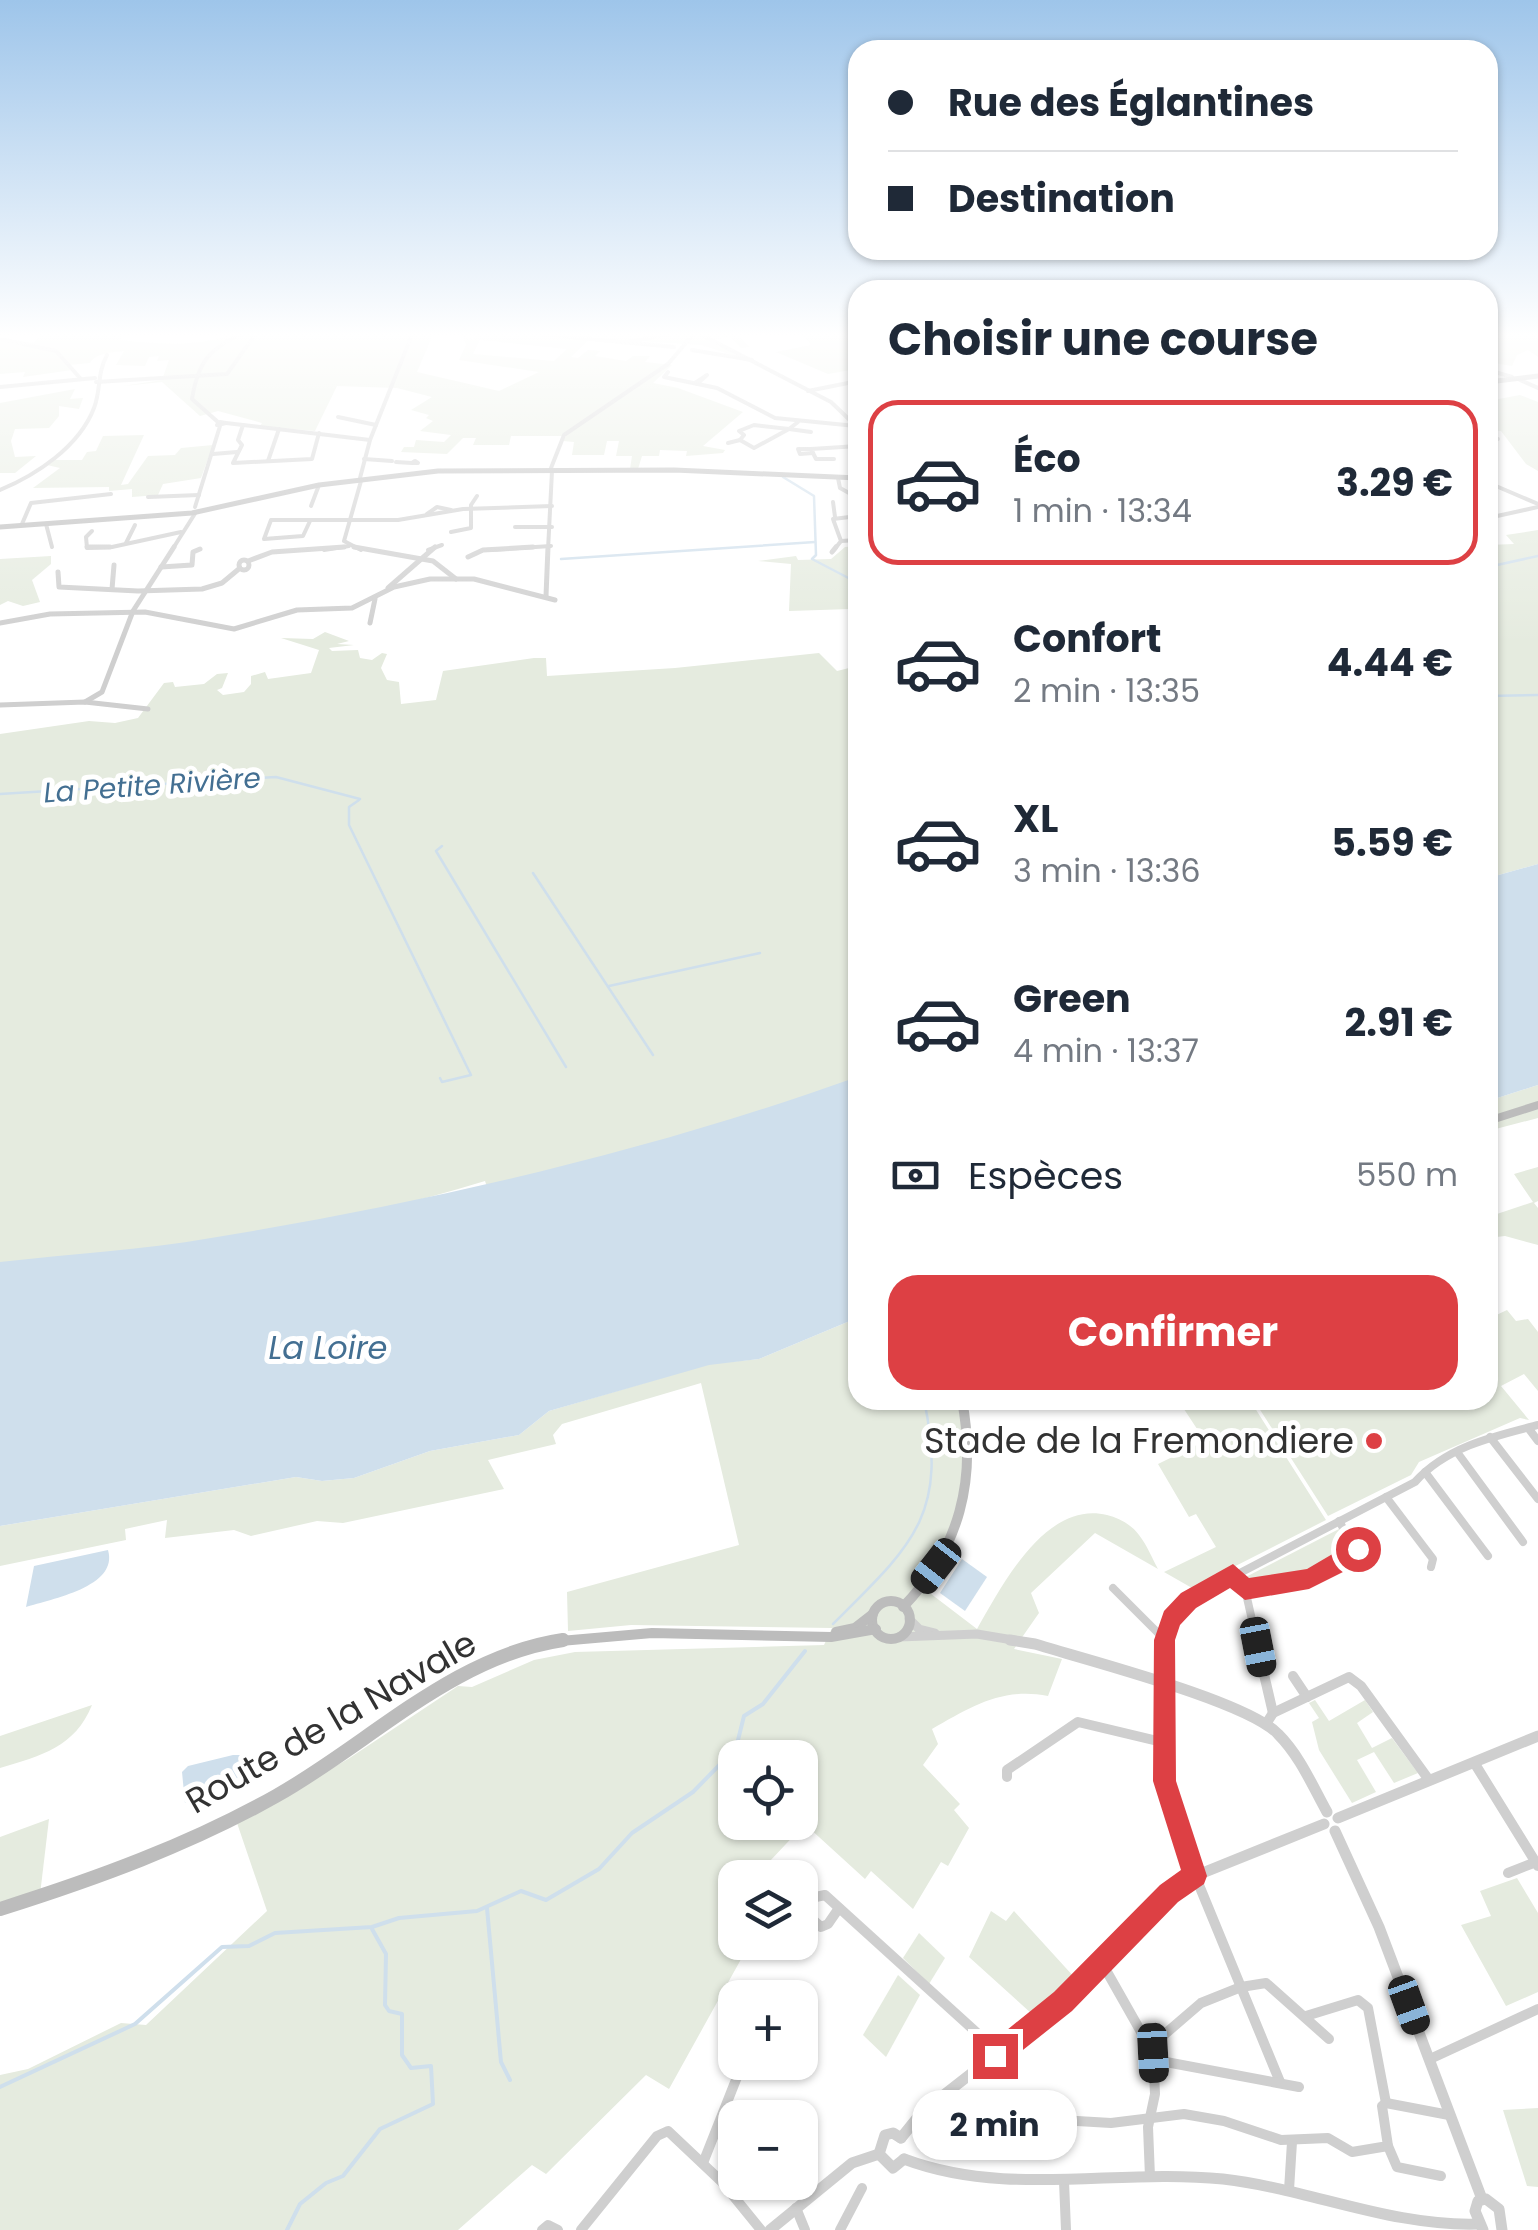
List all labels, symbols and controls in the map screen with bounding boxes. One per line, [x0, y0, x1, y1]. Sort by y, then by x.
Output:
text: Rue des Églantines [948, 76, 1314, 129]
text: Destination [948, 172, 1175, 225]
text: Choisir une course [888, 308, 1318, 371]
text: Éco [1013, 432, 1081, 485]
icon: car [893, 438, 983, 528]
text: 3.29 € [1336, 456, 1453, 509]
text: 1 min · 13:34 [1013, 488, 1192, 533]
text: Confort [1013, 612, 1161, 665]
icon: car [893, 618, 983, 708]
text: 4.44 € [1327, 636, 1453, 689]
text: 2 min · 13:35 [1013, 668, 1200, 713]
water label: La Petite Rivière [42, 758, 262, 813]
text: XL [1013, 792, 1058, 845]
icon: car [893, 798, 983, 888]
text: 5.59 € [1331, 816, 1453, 869]
text: 3 min · 13:36 [1013, 848, 1201, 893]
text: Green [1013, 972, 1131, 1025]
icon: car [893, 978, 983, 1068]
text: 2.91 € [1345, 996, 1453, 1049]
text: 4 min · 13:37 [1013, 1028, 1199, 1073]
icon: cash [888, 1148, 943, 1203]
text: Espèces [968, 1149, 1123, 1202]
text: 550 m [1356, 1152, 1458, 1197]
button: Confirmer [888, 1275, 1458, 1390]
water label: La Loire [269, 1325, 387, 1370]
place label: Stade de la Fremondiere [924, 1416, 1354, 1465]
marker: Stade de la Fremondiere [1363, 1430, 1385, 1452]
route start [1336, 1527, 1381, 1572]
car [906, 1533, 966, 1599]
car [1238, 1615, 1278, 1679]
street label: Route de la Navale [176, 1618, 485, 1825]
map controls [718, 1740, 818, 2200]
button: locate [718, 1740, 818, 1840]
button: layers [718, 1860, 818, 1960]
car [1385, 1972, 1433, 2038]
button: + [718, 1980, 818, 2080]
car [1136, 2022, 1170, 2084]
route end [973, 2034, 1018, 2079]
callout: 2 min [912, 2091, 1078, 2161]
button: − [718, 2100, 818, 2200]
text: 2 min [950, 2102, 1039, 2147]

